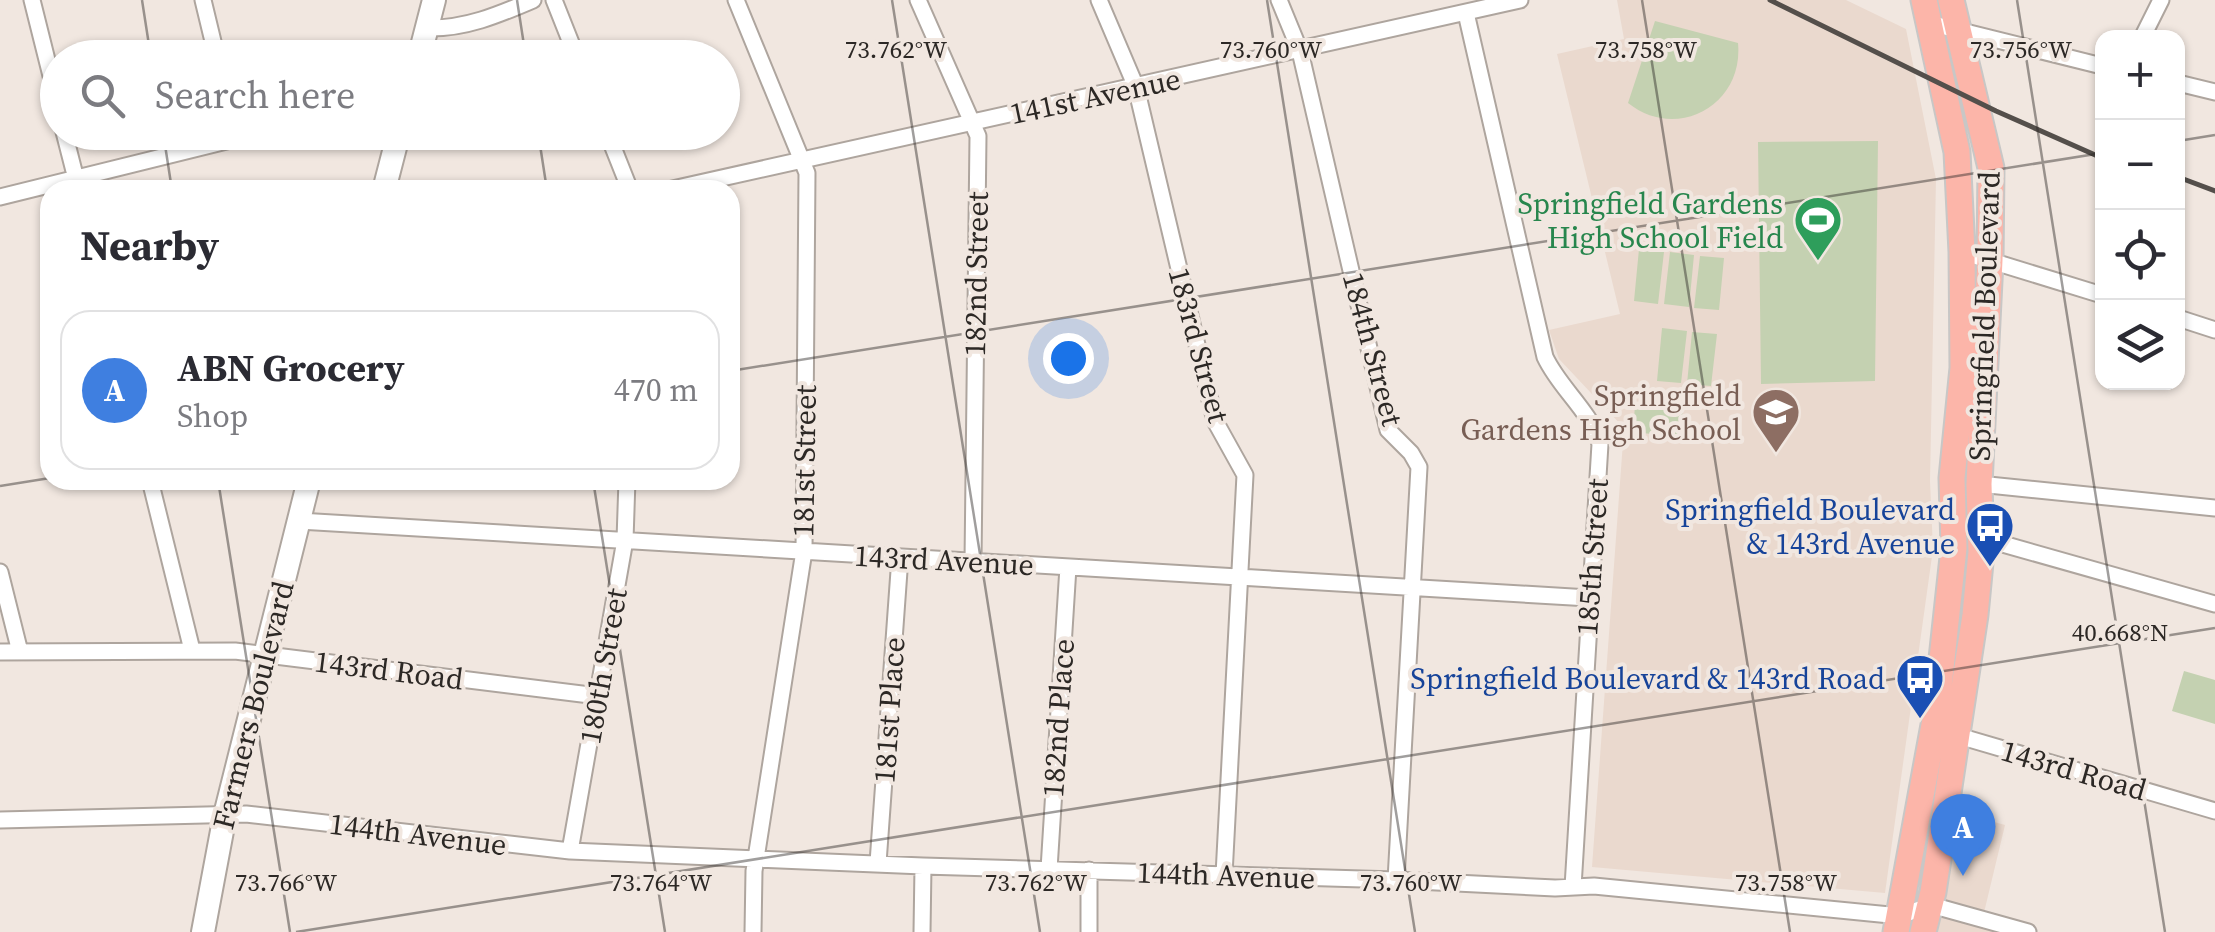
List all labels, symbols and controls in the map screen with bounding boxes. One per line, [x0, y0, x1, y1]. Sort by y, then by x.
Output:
map controls [2095, 30, 2185, 390]
button: + [2095, 30, 2185, 120]
text: 73.762°W [845, 32, 947, 66]
text: 73.760°W [1220, 32, 1322, 66]
text: 73.758°W [1595, 32, 1697, 66]
text: 73.756°W [1970, 32, 2072, 66]
search box [40, 40, 740, 150]
street label: 141st Avenue [1006, 58, 1184, 134]
icon: search [75, 68, 130, 123]
text: Search here [155, 69, 355, 121]
button: − [2095, 120, 2185, 210]
street label: Springfield Boulevard [1958, 171, 2010, 461]
place label: Springfield Gardens High School Field [1517, 183, 1783, 258]
street label: 182nd Street [954, 191, 998, 357]
sports icon: Springfield Gardens High School Field [1792, 194, 1844, 262]
button: locate [2095, 210, 2185, 300]
text: Nearby [80, 216, 219, 274]
street label: 183rd Street [1159, 263, 1239, 427]
street label: 184th Street [1333, 268, 1413, 431]
button: layers [2095, 300, 2185, 390]
your location [1043, 333, 1094, 384]
text: ABN Grocery [177, 342, 405, 394]
text: A [104, 368, 125, 412]
text: 470 m [614, 368, 698, 412]
place label: Springfield Gardens High School [1460, 375, 1741, 450]
street label: 181st Street [782, 384, 826, 538]
school or university icon: Springfield Gardens High School [1750, 386, 1802, 454]
text: Shop [177, 394, 248, 438]
street label: 185th Street [1566, 477, 1618, 637]
place label: Springfield Boulevard & 143rd Avenue [1665, 489, 1955, 564]
bus stop icon: Springfield Boulevard & 143rd Avenue [1964, 500, 2016, 568]
street label: 143rd Avenue [853, 535, 1035, 585]
street label: Farmers Boulevard [202, 577, 304, 833]
street label: 180th Street [569, 585, 637, 747]
text: 40.668°N [2072, 615, 2168, 649]
street label: 181st Place [863, 636, 915, 784]
street label: 182nd Place [1032, 637, 1084, 799]
street label: 143rd Road [312, 641, 466, 699]
bus stop icon: Springfield Boulevard & 143rd Road [1894, 652, 1946, 720]
place label: Springfield Boulevard & 143rd Road [1410, 658, 1885, 699]
street label: 143rd Road [1997, 730, 2151, 810]
pin: A [1930, 794, 1996, 876]
street label: 144th Avenue [327, 803, 509, 865]
street label: 144th Avenue [1136, 851, 1316, 899]
text: 73.766°W [235, 865, 337, 899]
text: 73.764°W [610, 865, 712, 899]
text: 73.762°W [985, 865, 1087, 899]
text: 73.760°W [1360, 865, 1462, 899]
text: 73.758°W [1735, 865, 1837, 899]

